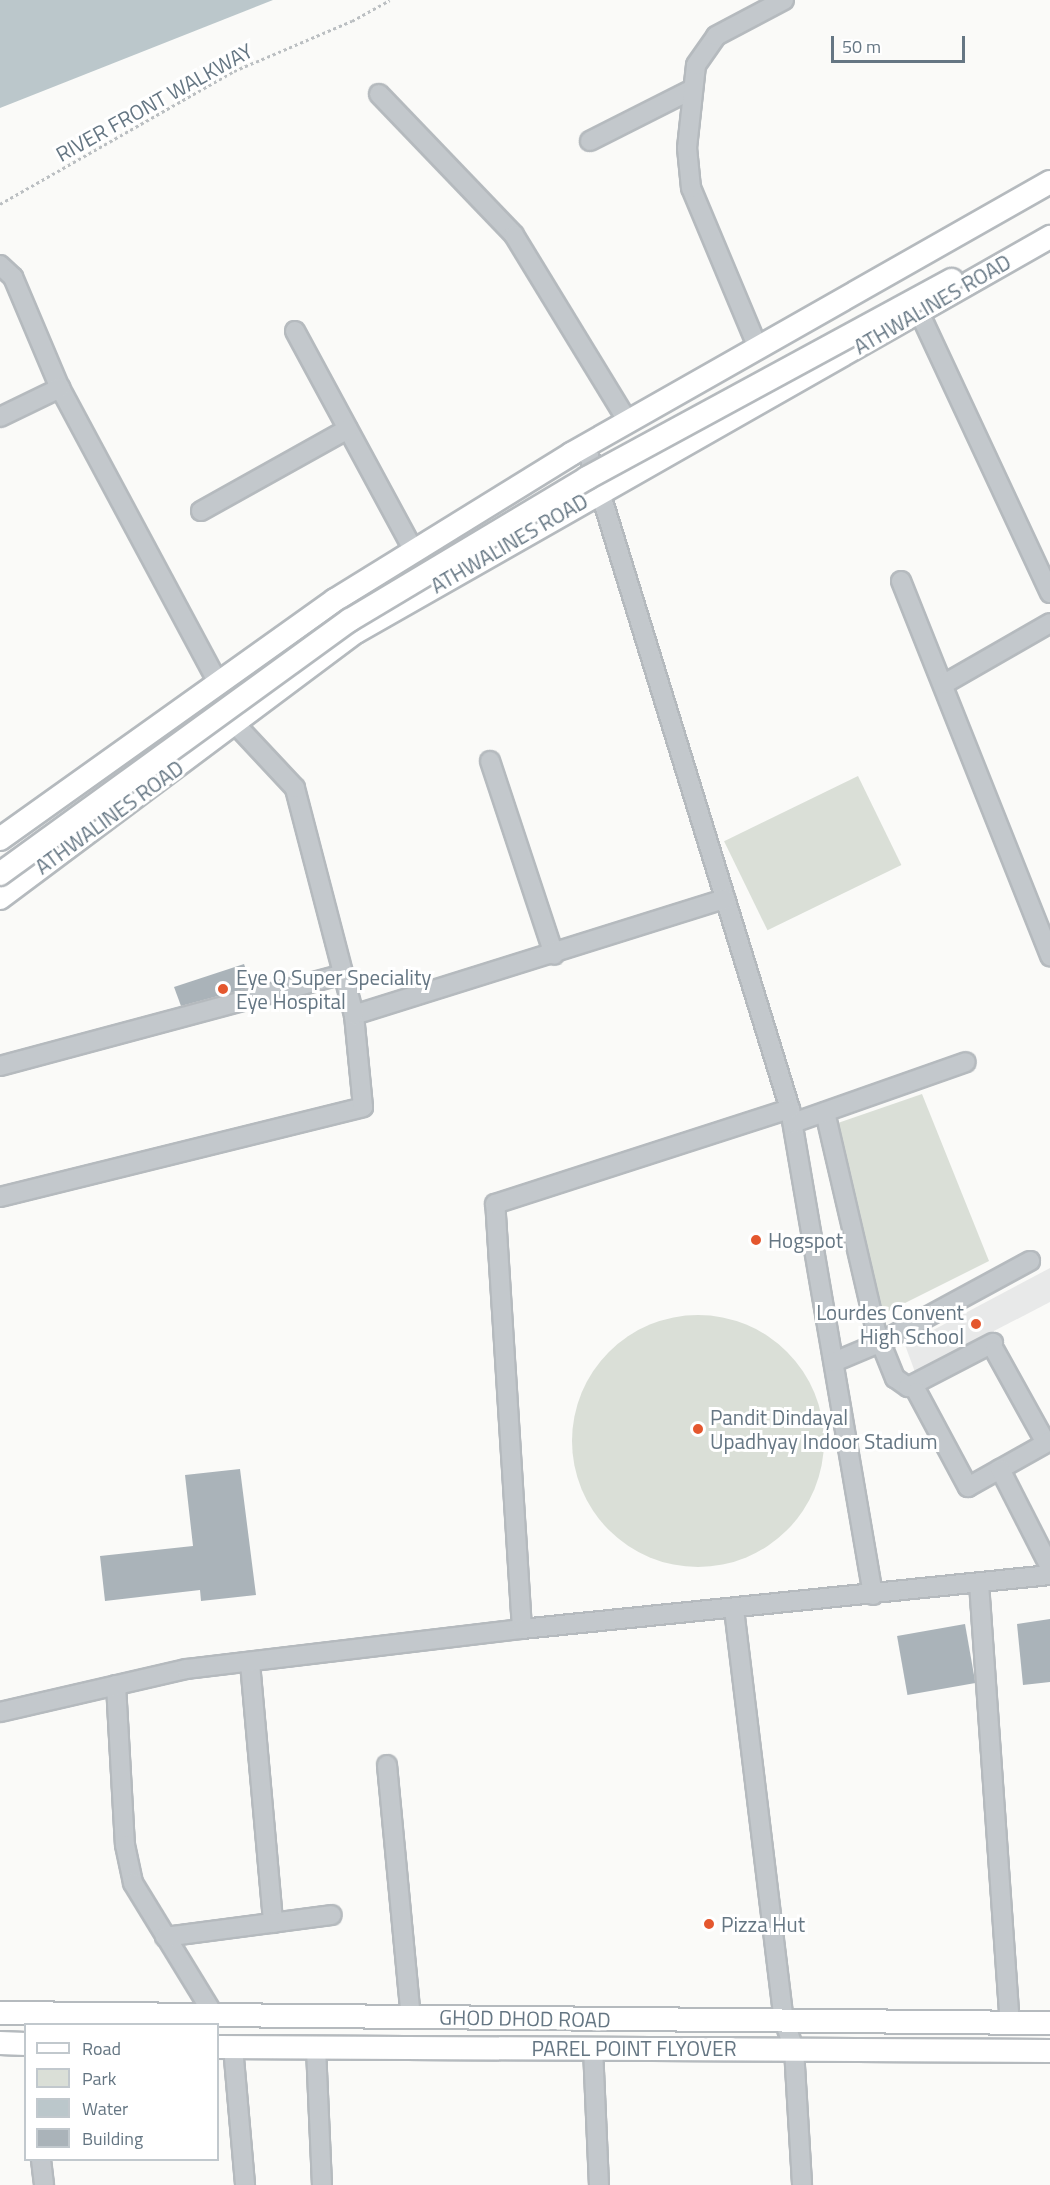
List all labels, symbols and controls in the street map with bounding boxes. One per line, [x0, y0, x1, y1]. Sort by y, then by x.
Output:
scale bar [834, 24, 968, 62]
text: 50 m [842, 33, 881, 60]
street label: RIVER FRONT WALKWAY [51, 37, 257, 167]
street label: ATHWALINES ROAD [849, 249, 1015, 359]
street label: ATHWALINES ROAD [426, 488, 592, 598]
street label: ATHWALINES ROAD [30, 755, 188, 879]
place label: Eye Q Super Speciality Eye Hospital [236, 964, 431, 1014]
marker: Eye Q Super Speciality Eye Hospital [214, 980, 232, 998]
place label: Hogspot [768, 1227, 843, 1253]
marker: Hogspot [749, 1233, 763, 1247]
place label: Lourdes Convent High School [816, 1299, 964, 1349]
marker: Lourdes Convent High School [969, 1317, 983, 1331]
place label: Pandit Dindayal Upadhyay Indoor Stadium [710, 1404, 938, 1454]
marker: Pandit Dindayal Upadhyay Indoor Stadium [691, 1422, 705, 1436]
place label: Pizza Hut [721, 1911, 805, 1937]
marker: Pizza Hut [702, 1917, 716, 1931]
street label: GHOD DHOD ROAD [439, 2004, 611, 2032]
legend [24, 2023, 219, 2161]
text: Road [82, 2035, 121, 2062]
street label: PAREL POINT FLYOVER [531, 2035, 737, 2061]
text: Park [82, 2065, 116, 2092]
text: Water [82, 2095, 128, 2122]
text: Building [82, 2125, 143, 2152]

